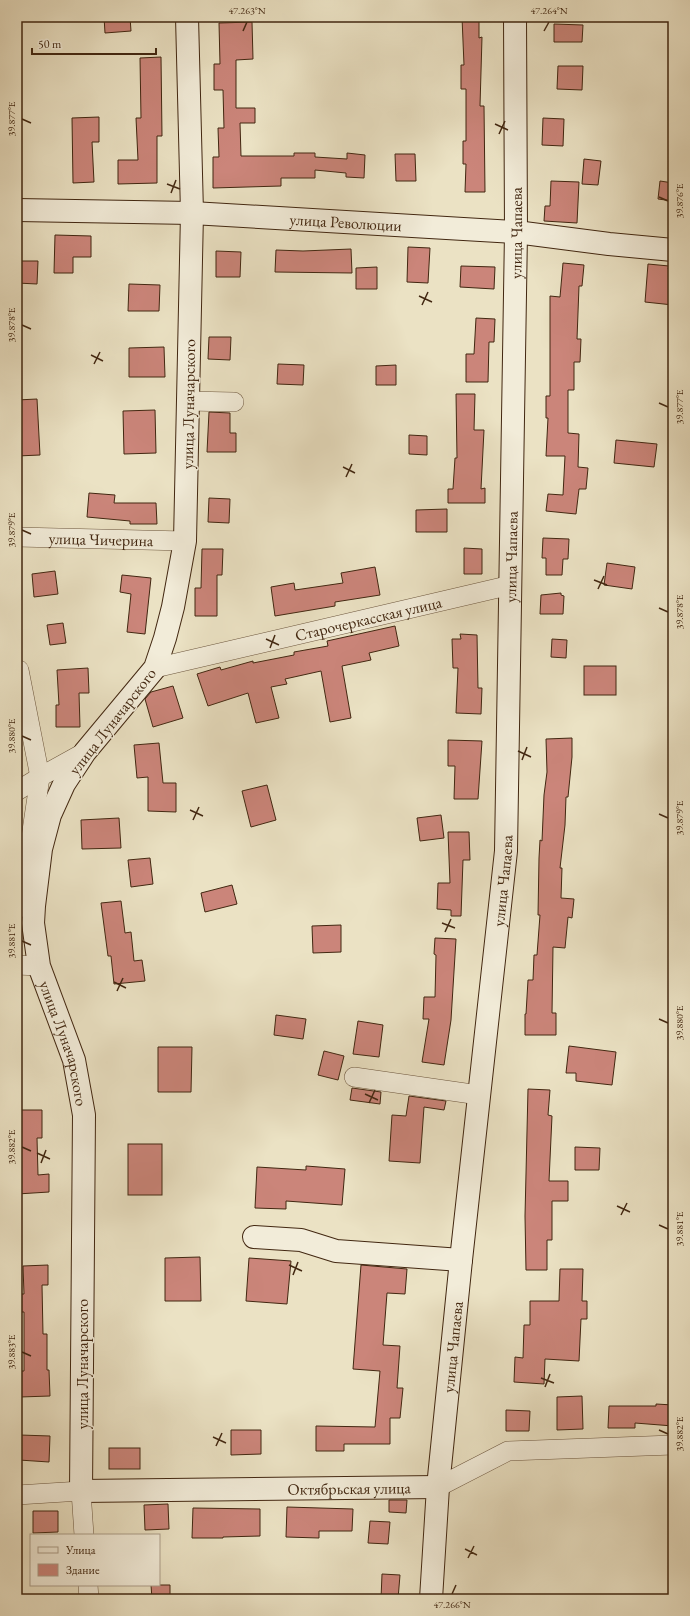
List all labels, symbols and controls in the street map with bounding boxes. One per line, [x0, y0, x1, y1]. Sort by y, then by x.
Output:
text: 47.263°N [228, 4, 266, 17]
text: 47.264°N [530, 4, 568, 17]
scale bar [32, 30, 156, 56]
text: 50 m [38, 36, 62, 52]
text: 39.877°E [5, 101, 18, 136]
text: 39.876°E [673, 183, 686, 218]
street label: улица Чапаева [505, 186, 527, 279]
street label: улица Революции [289, 209, 403, 236]
text: 39.878°E [5, 307, 18, 342]
street label: улица Луначарского [177, 339, 200, 469]
text: 39.877°E [673, 389, 686, 424]
street label: улица Чапаева [500, 510, 523, 603]
text: 39.879°E [5, 512, 18, 547]
street label: улица Чичерина [48, 528, 154, 551]
street label: Старочеркасская улица [293, 591, 444, 646]
text: 39.878°E [673, 594, 686, 629]
street label: улица Луначарского [64, 663, 161, 779]
text: 39.880°E [5, 718, 18, 753]
text: 39.879°E [673, 800, 686, 835]
street label: улица Чапаева [488, 834, 517, 927]
text: 39.881°E [5, 923, 18, 958]
street label: улица Луначарского [34, 978, 92, 1108]
text: 39.880°E [673, 1005, 686, 1040]
text: 39.882°E [5, 1129, 18, 1164]
text: 39.881°E [673, 1211, 686, 1246]
street label: улица Луначарского [72, 1299, 93, 1429]
street label: улица Чапаева [438, 1300, 468, 1394]
text: 39.883°E [5, 1334, 18, 1369]
text: 39.882°E [673, 1416, 686, 1451]
street label: Октябрьская улица [287, 1477, 412, 1500]
legend [30, 1534, 160, 1586]
text: Улица [65, 1542, 96, 1558]
text: Здание [66, 1562, 100, 1578]
text: 47.266°N [433, 1598, 471, 1611]

